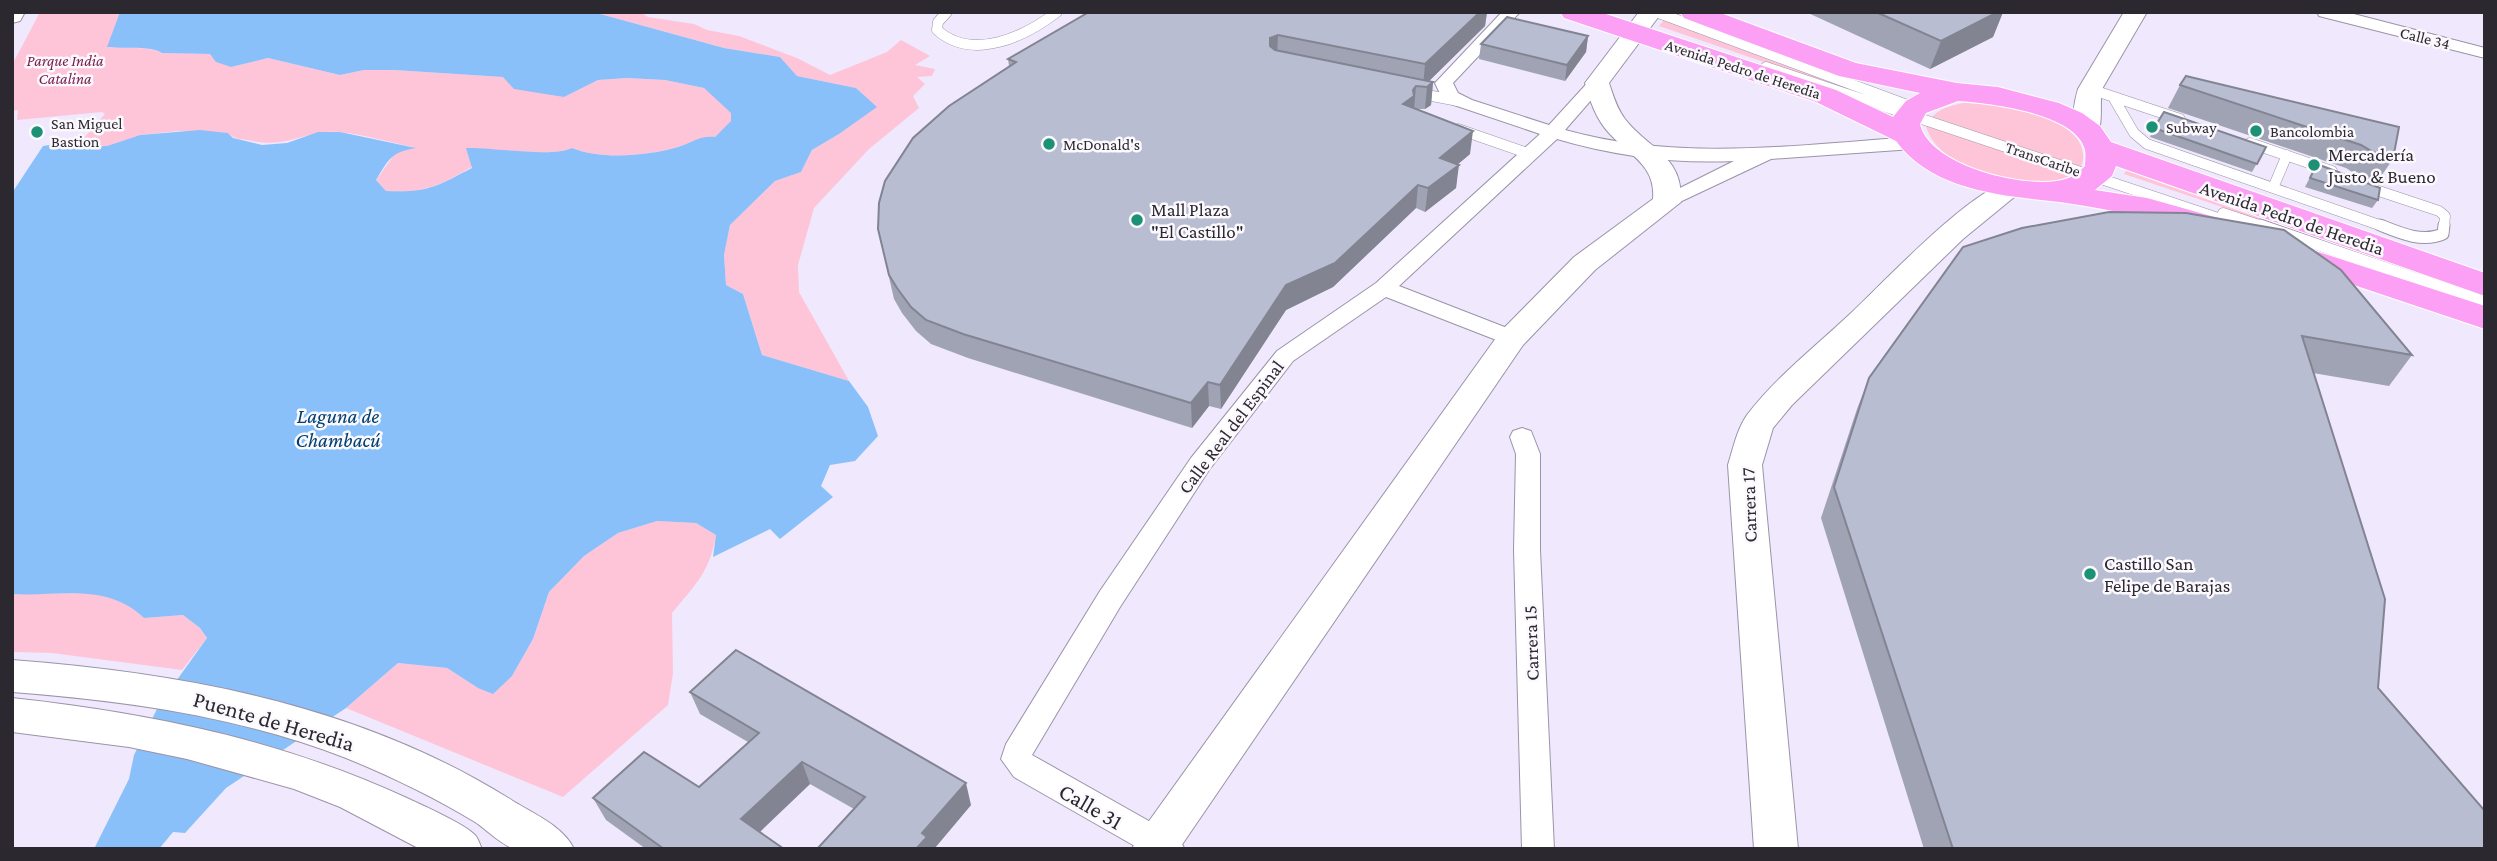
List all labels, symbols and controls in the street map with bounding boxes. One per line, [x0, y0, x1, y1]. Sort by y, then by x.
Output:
street label: Calle 34 [2398, 24, 2452, 52]
street label: Avenida Pedro de Heredia [1663, 36, 1823, 102]
park label: Parque India Catalina [26, 52, 104, 87]
place label: San Miguel Bastion [51, 115, 122, 150]
marker: Subway [2144, 119, 2160, 135]
place label: Subway [2166, 119, 2217, 137]
marker: Bancolombia [2248, 123, 2264, 139]
place label: Bancolombia [2270, 123, 2355, 140]
marker: San Miguel Bastion [29, 124, 45, 140]
marker: McDonald's [1041, 136, 1057, 152]
place label: McDonald's [1063, 136, 1140, 153]
street label: TransCaribe [2003, 138, 2083, 180]
place label: Mercadería Justo & Bueno [2326, 144, 2436, 187]
marker: Mercadería Justo & Bueno [2306, 157, 2322, 173]
street label: Avenida Pedro de Heredia [2197, 177, 2387, 259]
place label: Mall Plaza "El Castillo" [1151, 199, 1243, 242]
marker: Mall Plaza "El Castillo" [1129, 212, 1145, 228]
street label: Calle Real del Espinal [1174, 356, 1288, 498]
water label: Laguna de Chambacú [296, 404, 381, 452]
street label: Carrera 17 [1737, 467, 1761, 543]
place label: Castillo San Felipe de Barajas [2104, 553, 2230, 597]
marker: Castillo San Felipe de Barajas [2082, 566, 2098, 582]
street label: Carrera 15 [1519, 605, 1543, 681]
street label: Puente de Heredia [190, 686, 358, 757]
street label: Calle 31 [1055, 777, 1127, 835]

